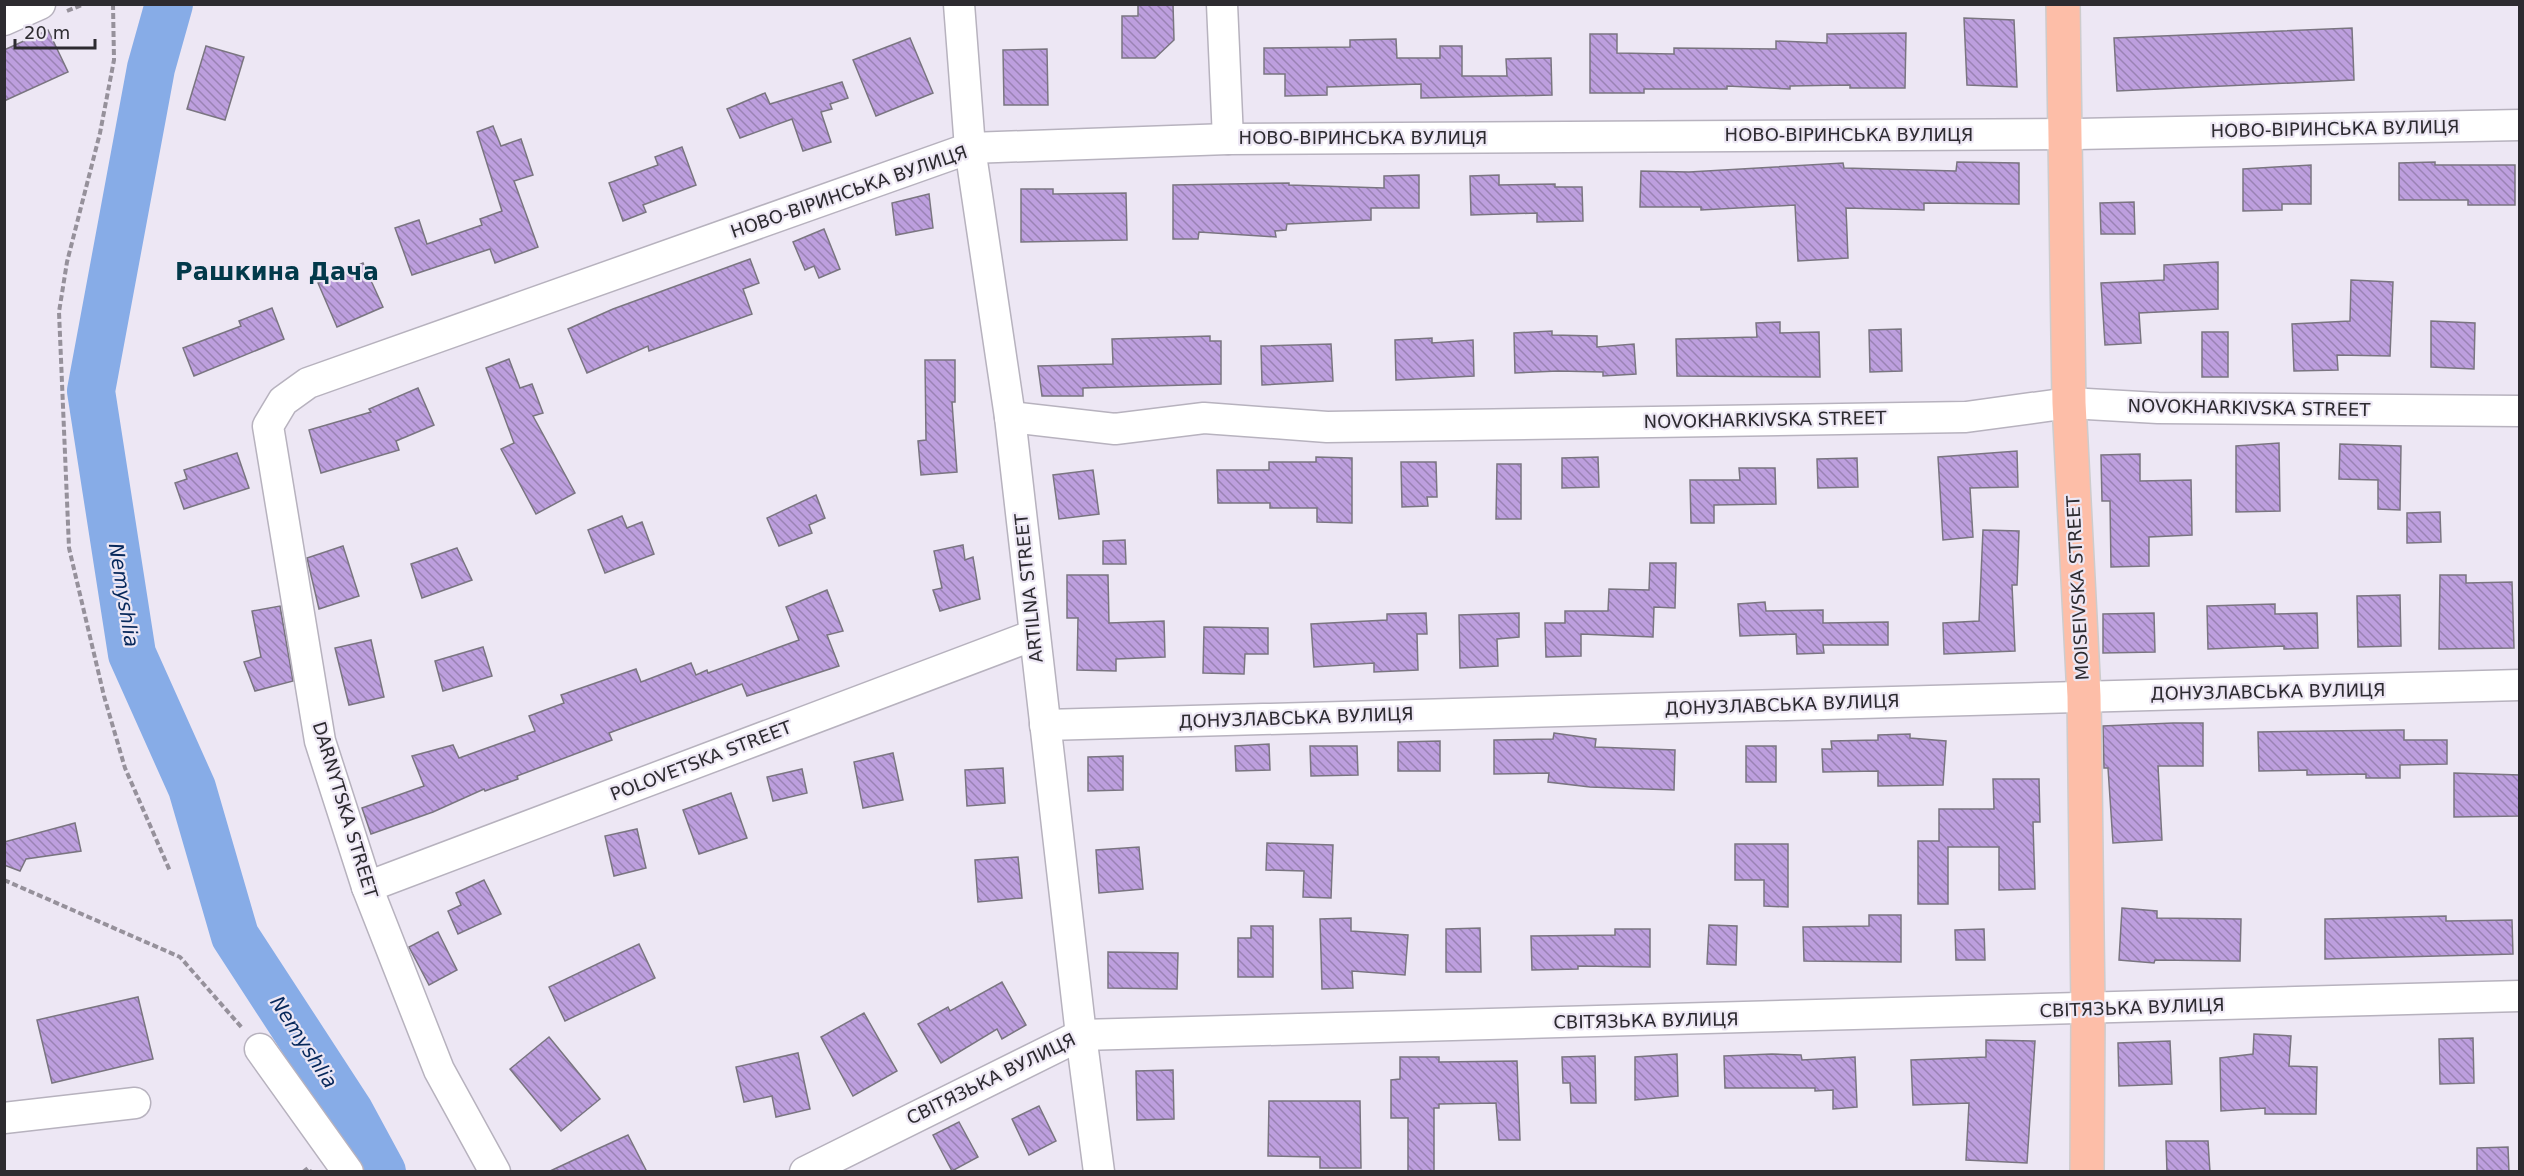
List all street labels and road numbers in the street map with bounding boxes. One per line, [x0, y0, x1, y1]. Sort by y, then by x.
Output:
street label: НОВО-ВІРИНСЬКА ВУЛИЦЯ [2210, 116, 2460, 141]
street label: НОВО-ВІРИНСЬКА ВУЛИЦЯ [1725, 124, 1973, 145]
street label: НОВО-ВІРИНСЬКА ВУЛИЦЯ [1239, 127, 1487, 148]
street label: НОВО-ВІРИНСЬКА ВУЛИЦЯ [728, 141, 970, 242]
street label: NOVOKHARKIVSKA STREET [2128, 395, 2372, 420]
street label: NOVOKHARKIVSKA STREET [1643, 407, 1888, 432]
street label: MOISEIVSKA STREET [2062, 494, 2093, 681]
street label: ARTILNA STREET [1010, 511, 1047, 664]
street label: ДОНУЗЛАВСЬКА ВУЛИЦЯ [2150, 679, 2386, 704]
street label: ДОНУЗЛАВСЬКА ВУЛИЦЯ [1664, 690, 1900, 719]
street label: ДОНУЗЛАВСЬКА ВУЛИЦЯ [1178, 703, 1414, 732]
street label: POLOVETSKA STREET [607, 716, 795, 805]
street label: DARNYTSKA STREET [309, 719, 383, 902]
street label: СВІТЯЗЬКА ВУЛИЦЯ [2039, 994, 2225, 1021]
street label: СВІТЯЗЬКА ВУЛИЦЯ [1553, 1008, 1739, 1033]
street label: СВІТЯЗЬКА ВУЛИЦЯ [903, 1029, 1079, 1129]

